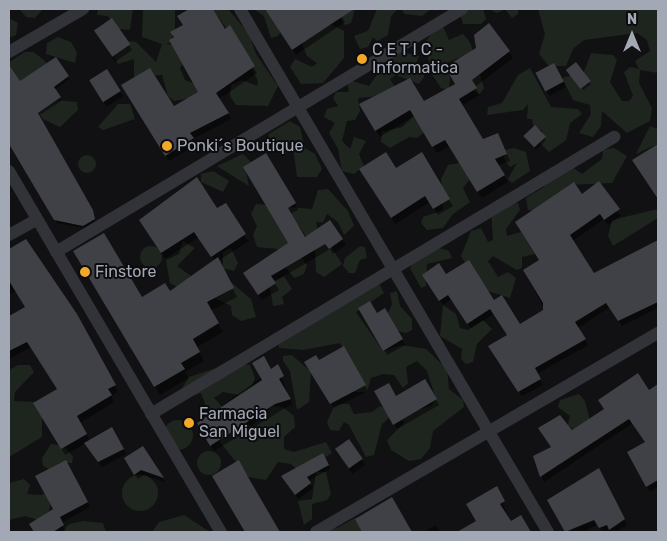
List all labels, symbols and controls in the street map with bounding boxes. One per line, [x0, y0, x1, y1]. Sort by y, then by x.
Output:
north arrow [607, 10, 657, 60]
text: N [627, 11, 637, 28]
place label: C E T I C - Informatica [372, 40, 458, 78]
marker: C E T I C - Informatica [356, 53, 368, 65]
place label: Ponki´s Boutique [177, 136, 303, 156]
marker: Ponki´s Boutique [161, 140, 173, 152]
place label: Finstore [95, 262, 156, 282]
marker: Finstore [79, 266, 91, 278]
place label: Farmacia San Miguel [199, 404, 280, 442]
marker: Farmacia San Miguel [183, 417, 195, 429]

